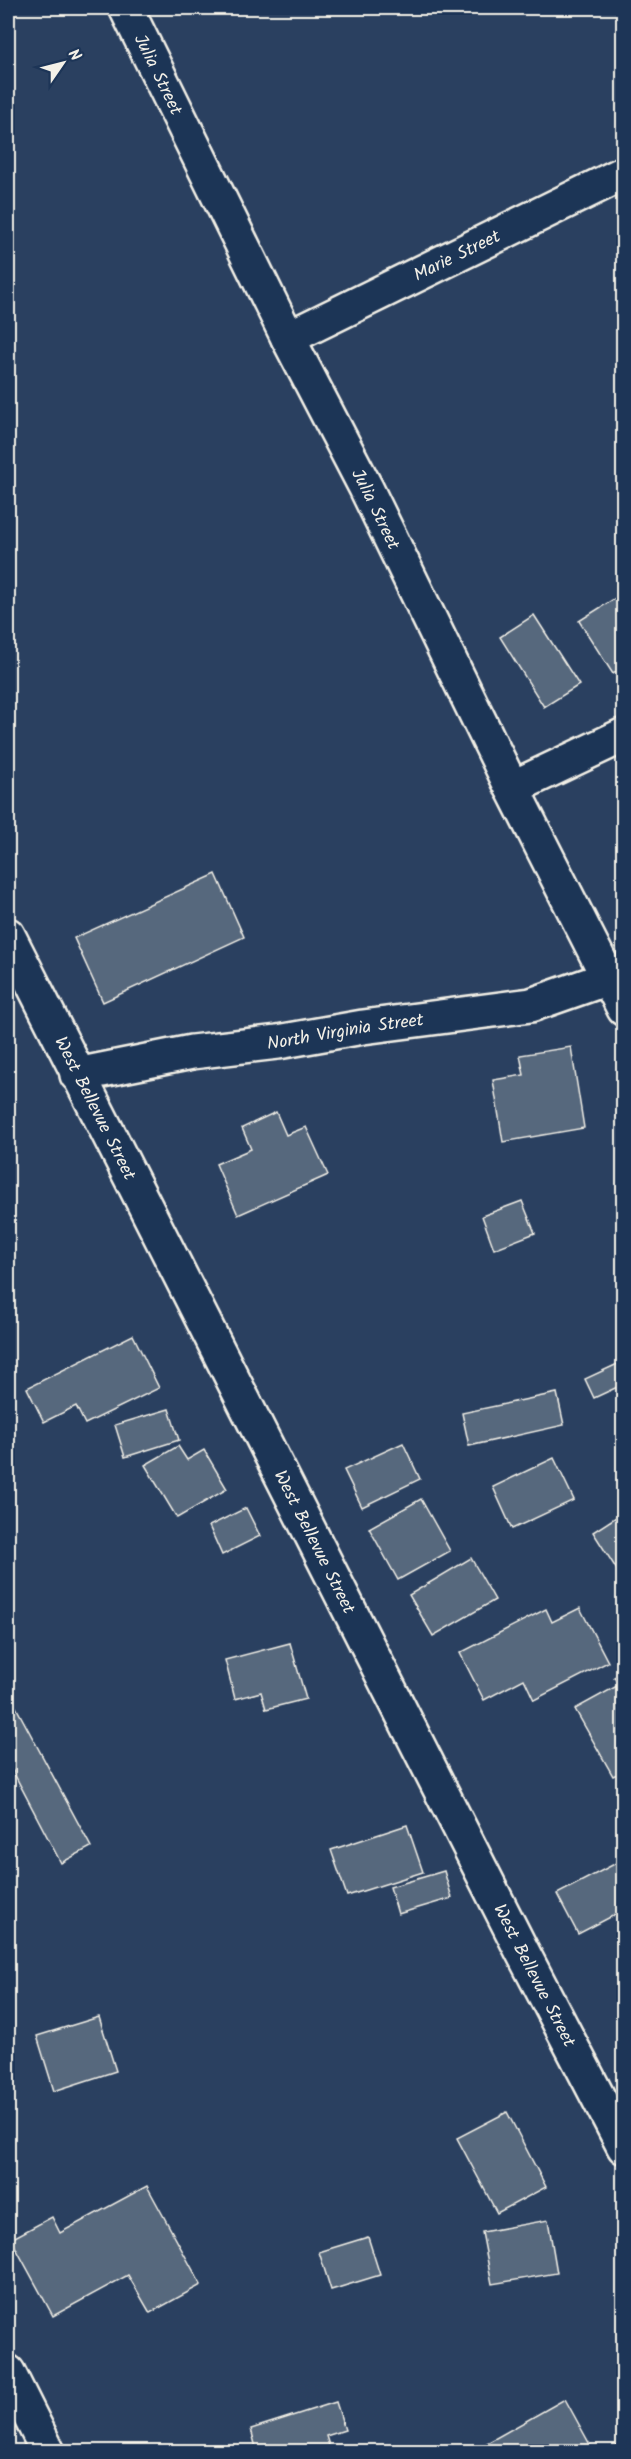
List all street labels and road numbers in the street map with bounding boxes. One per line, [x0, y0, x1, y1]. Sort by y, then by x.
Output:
street label: Julia Street [125, 30, 190, 122]
street label: Marie Street [409, 222, 507, 290]
street label: Julia Street [342, 464, 407, 556]
street label: North Virginia Street [266, 1006, 426, 1059]
street label: West Bellevue Street [46, 1032, 143, 1187]
street label: West Bellevue Street [265, 1465, 363, 1620]
street label: West Bellevue Street [484, 1899, 583, 2054]

